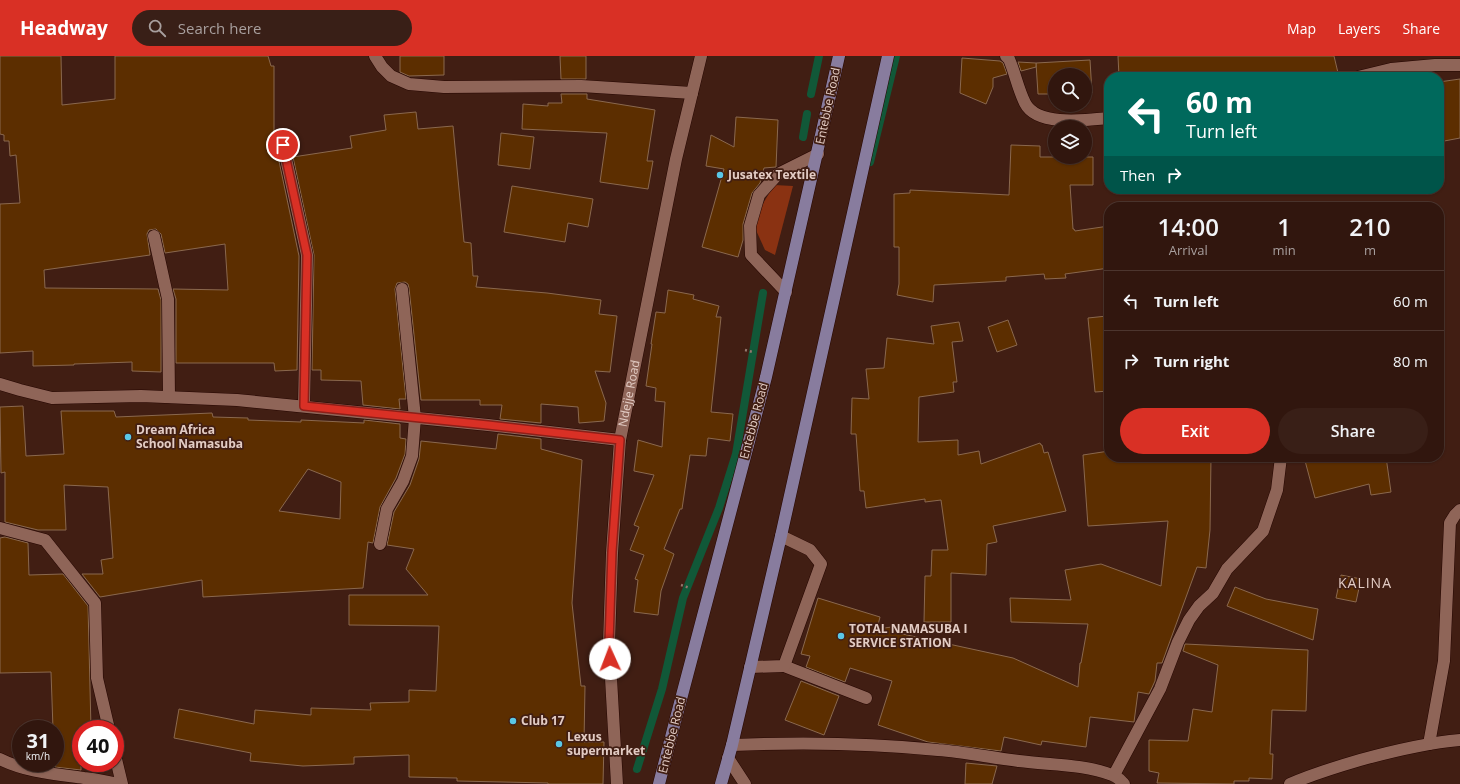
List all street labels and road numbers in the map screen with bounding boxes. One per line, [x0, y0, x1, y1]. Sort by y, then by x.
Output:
street label: Entebbe Road [811, 66, 844, 146]
street label: Ndejje Road [614, 359, 644, 428]
street label: Entebbe Road [735, 381, 772, 461]
street label: Entebbe Road [654, 695, 689, 775]

